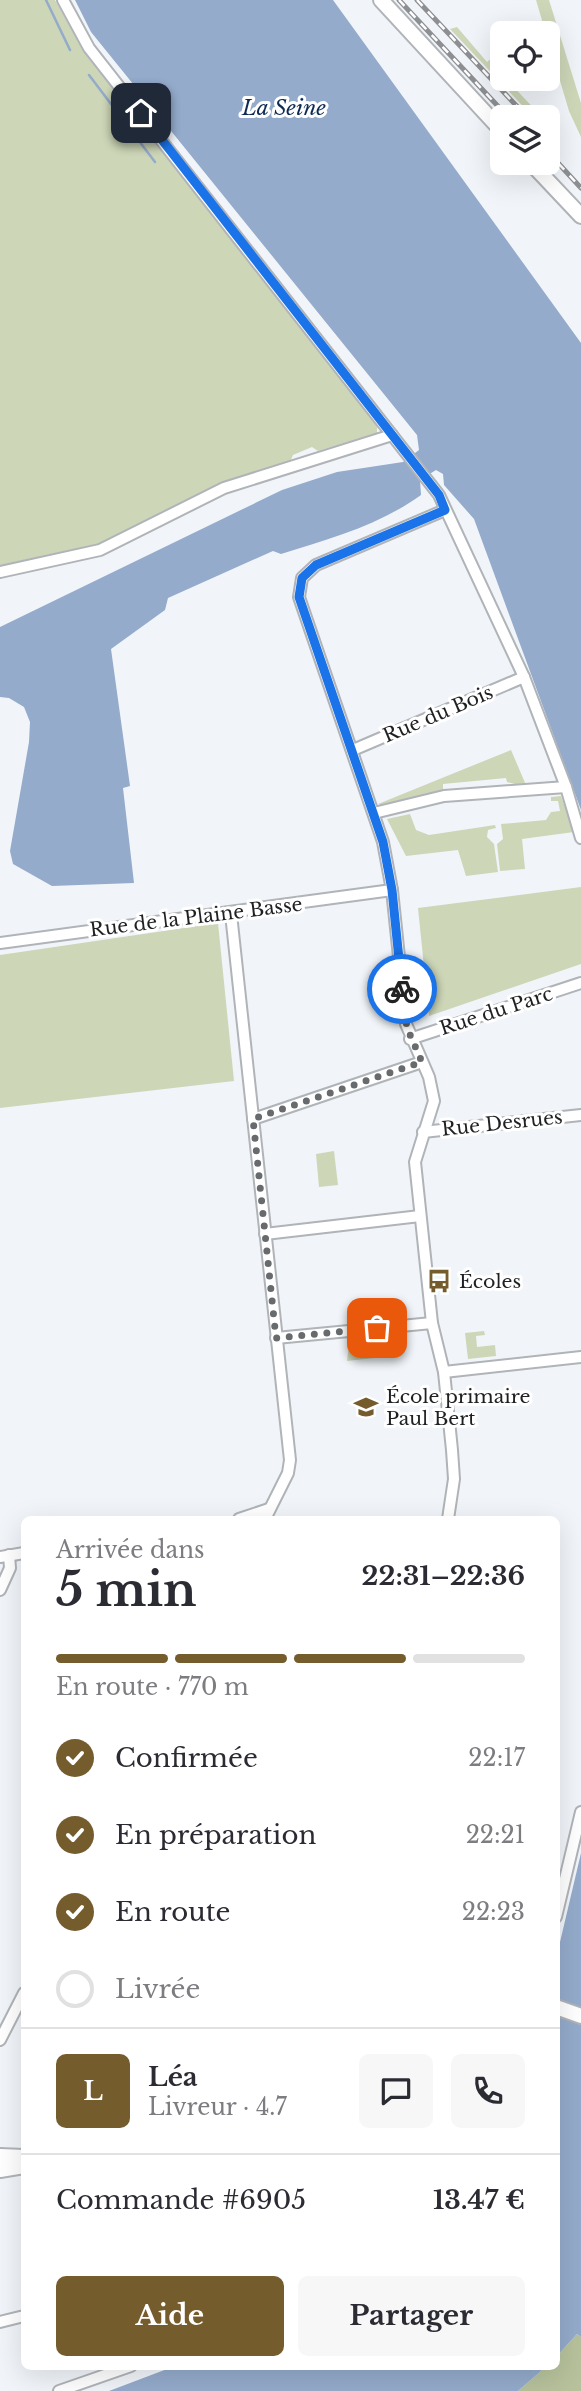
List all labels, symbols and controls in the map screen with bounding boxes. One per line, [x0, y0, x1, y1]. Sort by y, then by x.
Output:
map controls [490, 21, 560, 175]
button: locate [490, 21, 560, 91]
pin [111, 83, 171, 143]
icon: home [122, 94, 160, 132]
water label: La Seine [241, 95, 326, 121]
button: layers [490, 105, 560, 175]
street label: Rue du Bois [380, 681, 496, 747]
street label: Rue de la Plaine Basse [88, 893, 304, 941]
courier [367, 954, 437, 1024]
icon: bike [383, 970, 421, 1008]
street label: Rue du Parc [437, 982, 555, 1040]
street label: Rue Desrues [440, 1105, 564, 1141]
bus stop icon: Écoles [425, 1267, 453, 1295]
place label: Écoles [459, 1270, 521, 1293]
pin [347, 1298, 407, 1358]
icon: bag [358, 1309, 396, 1347]
place label: École primaire Paul Bert [386, 1385, 531, 1430]
school or university icon: École primaire Paul Bert [352, 1393, 380, 1421]
text: Arrivée dans [56, 1536, 204, 1564]
text: 22:31–22:36 [362, 1560, 525, 1592]
text: 5 min [56, 1561, 197, 1618]
text: En route · 770 m [56, 1673, 249, 1701]
icon: check [56, 1739, 94, 1777]
text: Confirmée [115, 1742, 258, 1774]
text: 22:17 [468, 1744, 525, 1772]
icon: check [56, 1816, 94, 1854]
text: En préparation [115, 1819, 316, 1851]
text: 22:21 [466, 1821, 525, 1849]
icon: check [56, 1893, 94, 1931]
text: En route [115, 1896, 231, 1928]
text: 22:23 [462, 1898, 525, 1926]
text: Livrée [115, 1973, 200, 2005]
button: chat [359, 2054, 433, 2128]
button: phone [451, 2054, 525, 2128]
text: Léa [148, 2061, 198, 2093]
text: L [83, 2075, 103, 2107]
text: Livreur · 4.7 [148, 2093, 287, 2121]
text: Commande #6905 [56, 2184, 306, 2216]
text: 13.47 € [433, 2184, 525, 2216]
button: Aide [56, 2276, 284, 2356]
button: Partager [298, 2276, 525, 2356]

